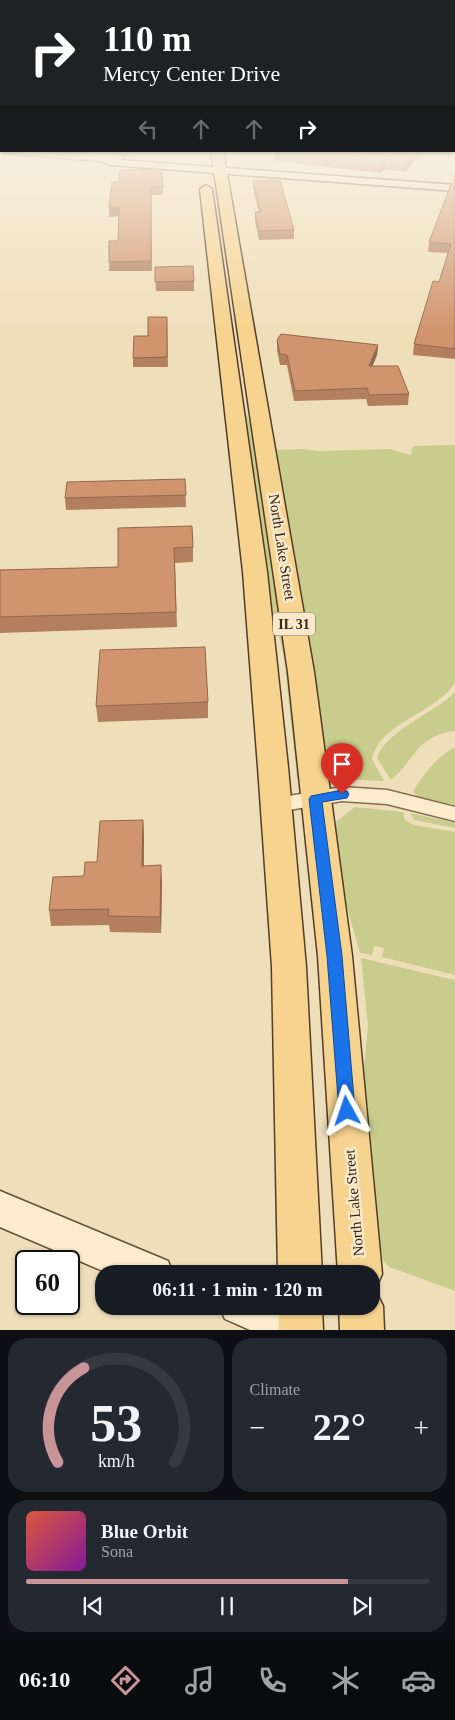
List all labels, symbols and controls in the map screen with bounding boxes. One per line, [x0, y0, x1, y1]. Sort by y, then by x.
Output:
icon: right [20, 20, 85, 85]
text: 110 m [103, 20, 191, 59]
text: Mercy Center Drive [103, 61, 280, 86]
icon: left [134, 115, 162, 143]
icon: ahead [187, 115, 215, 143]
icon: ahead [240, 115, 268, 143]
icon: right [293, 115, 321, 143]
street label: North Lake Street [266, 493, 298, 602]
road number: IL 31 [273, 612, 315, 636]
pin [321, 743, 363, 794]
icon: arrive [328, 750, 356, 778]
position arrow [320, 1084, 372, 1136]
street label: North Lake Street [341, 1148, 367, 1257]
speed limit sign: 60 [15, 1250, 80, 1315]
text: 06:11 · 1 min · 120 m [153, 1279, 322, 1300]
text: Climate [250, 1381, 300, 1398]
text: 53 [90, 1395, 142, 1452]
text: 22° [313, 1406, 366, 1448]
text: − [250, 1412, 265, 1443]
text: + [413, 1412, 429, 1443]
text: km/h [97, 1451, 134, 1471]
text: Blue Orbit [101, 1521, 188, 1542]
text: Sona [101, 1543, 133, 1560]
icon: previous [79, 1592, 107, 1620]
icon: pause [213, 1592, 241, 1620]
icon: next [348, 1592, 376, 1620]
icon: directions [108, 1663, 143, 1698]
icon: music [182, 1663, 217, 1698]
icon: phone [255, 1663, 290, 1698]
icon: climate [328, 1663, 363, 1698]
icon: car [401, 1663, 436, 1698]
text: 06:10 [19, 1667, 70, 1692]

